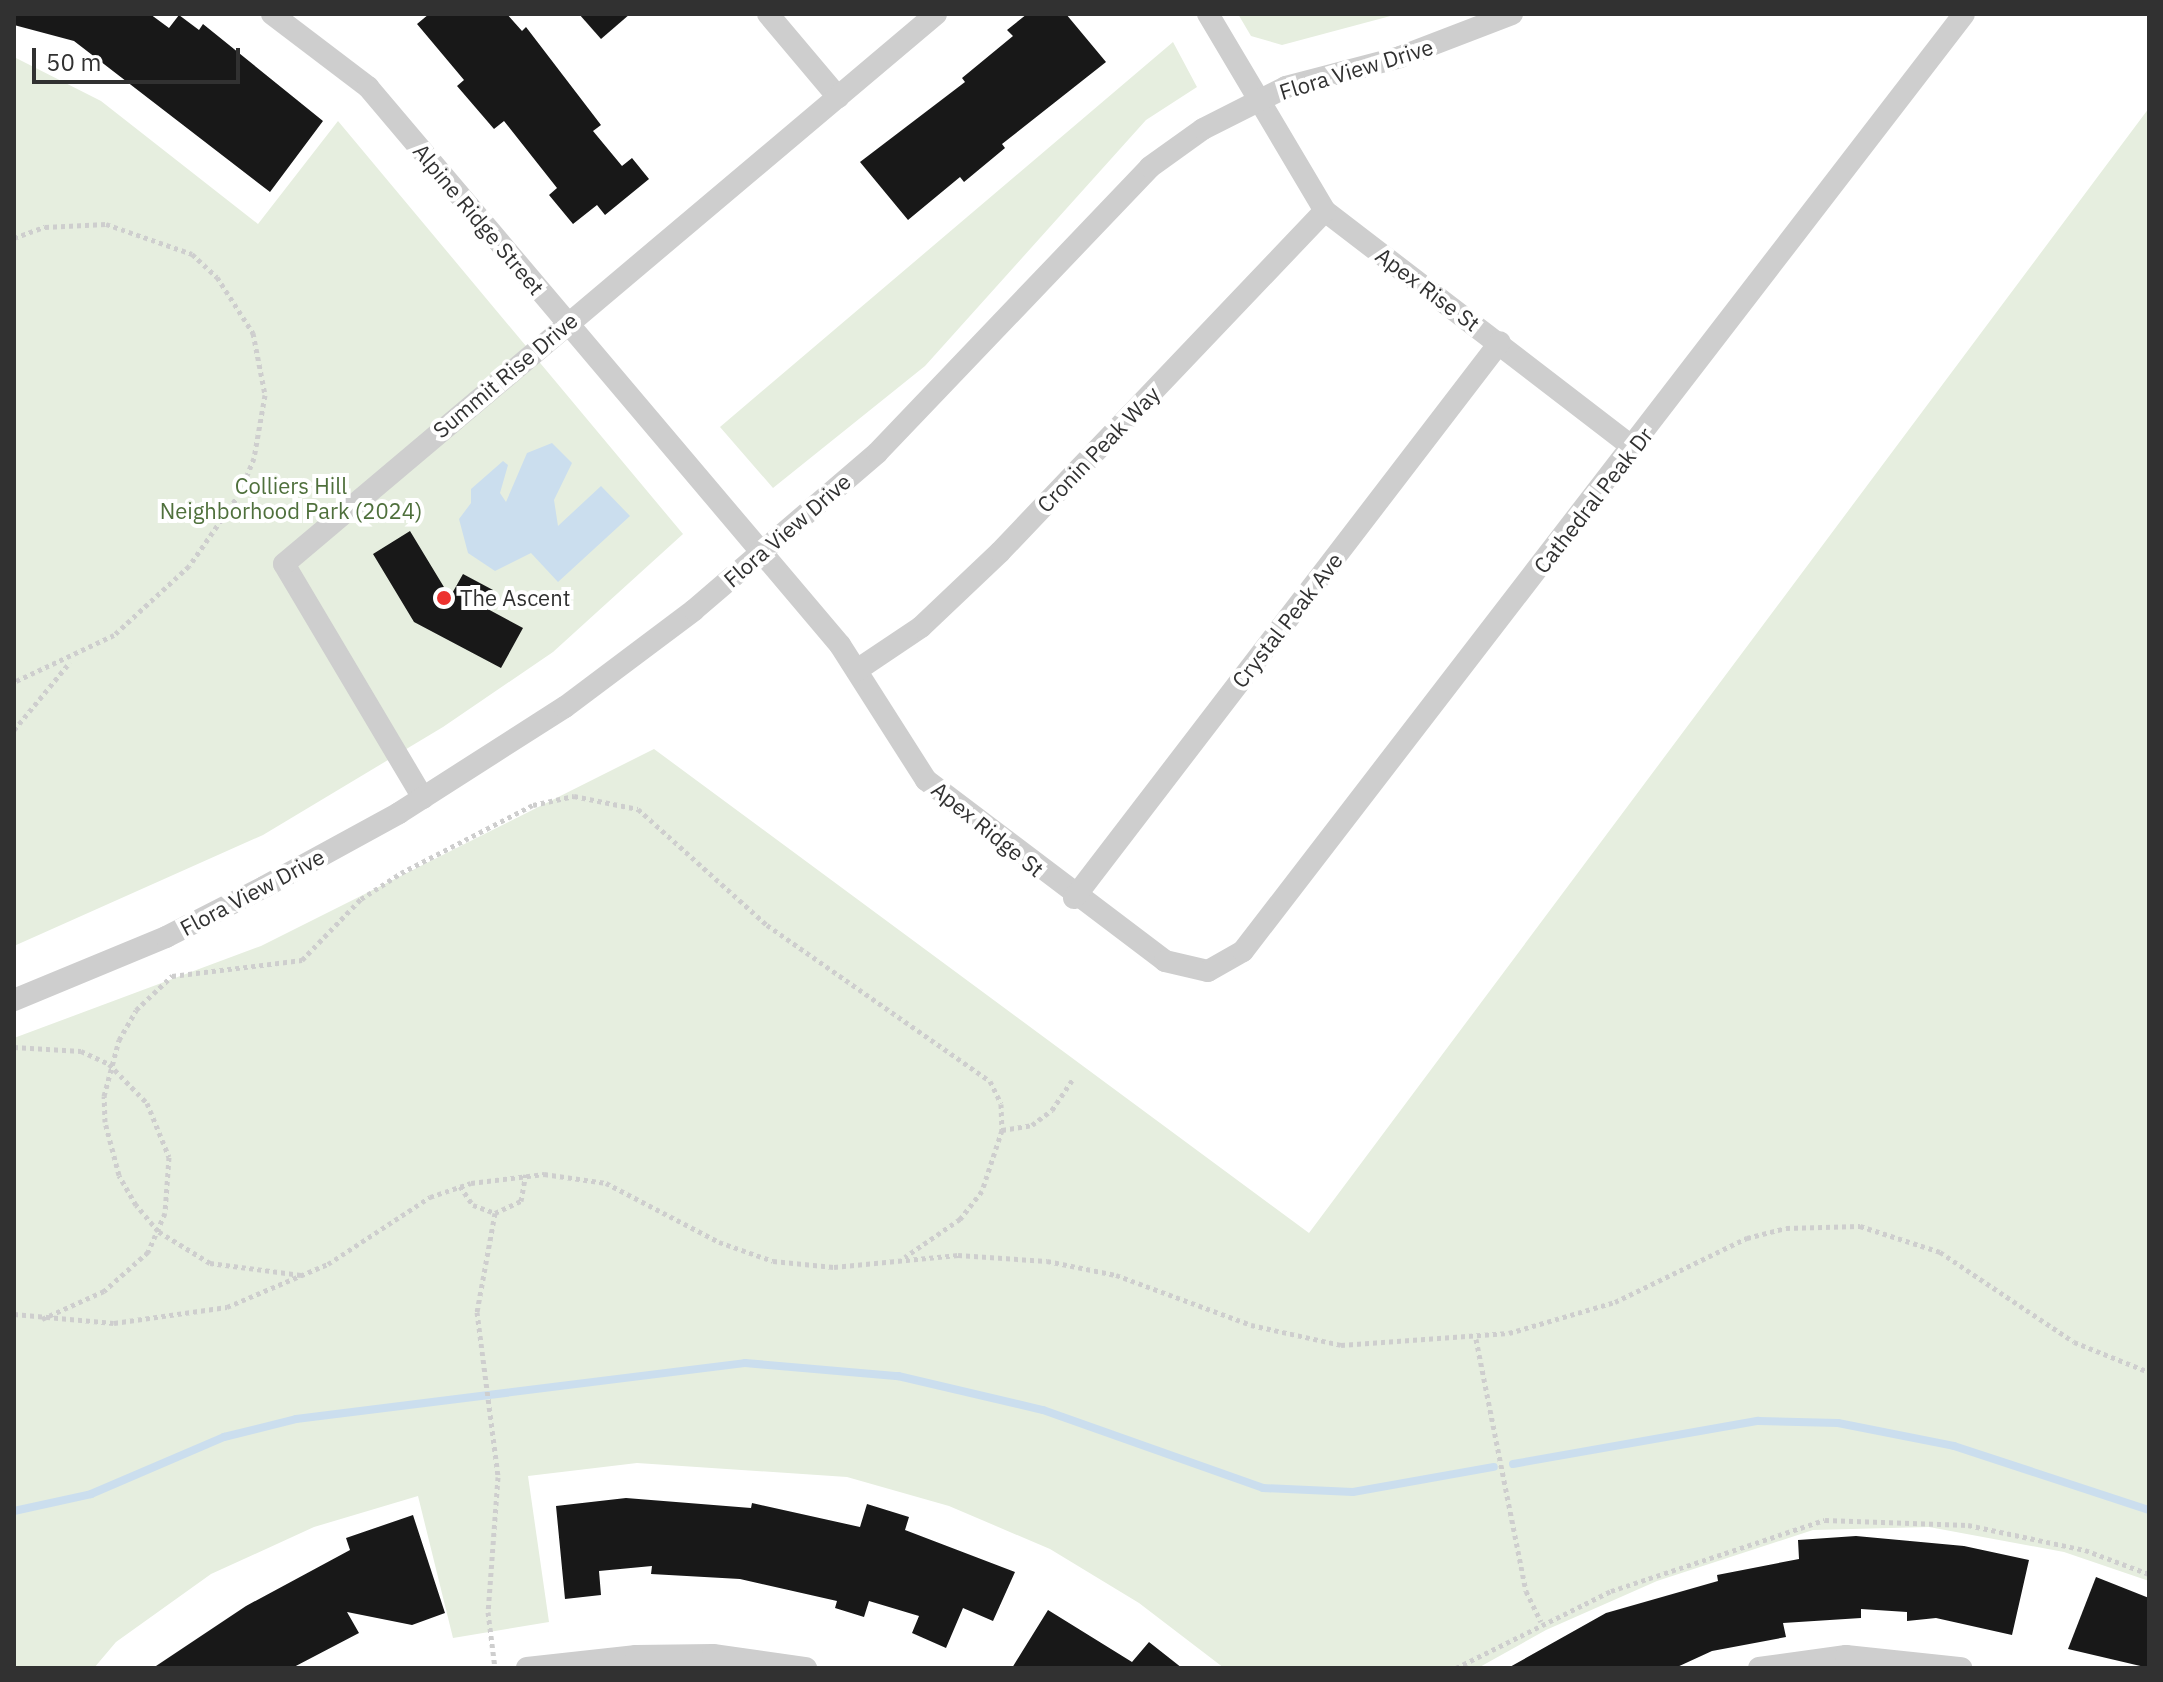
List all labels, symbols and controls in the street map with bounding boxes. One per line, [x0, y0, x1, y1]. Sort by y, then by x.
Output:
scale bar [36, 32, 244, 82]
street label: Flora View Drive [1276, 33, 1436, 105]
text: 50 m [46, 46, 101, 78]
street label: Alpine Ridge Street [408, 138, 550, 300]
street label: Apex Rise St [1371, 241, 1485, 337]
street label: Summit Rise Drive [427, 307, 583, 443]
street label: Cronin Peak Way [1031, 380, 1165, 518]
street label: Cathedral Peak Dr [1528, 422, 1658, 578]
street label: Flora View Drive [718, 468, 856, 592]
park label: Colliers Hill Neighborhood Park (2024) [160, 472, 422, 524]
street label: Crystal Peak Ave [1226, 547, 1348, 693]
place label: The Ascent [460, 585, 570, 611]
marker: The Ascent [435, 589, 453, 607]
street label: Apex Ridge St [927, 776, 1049, 882]
street label: Flora View Drive [175, 843, 329, 941]

